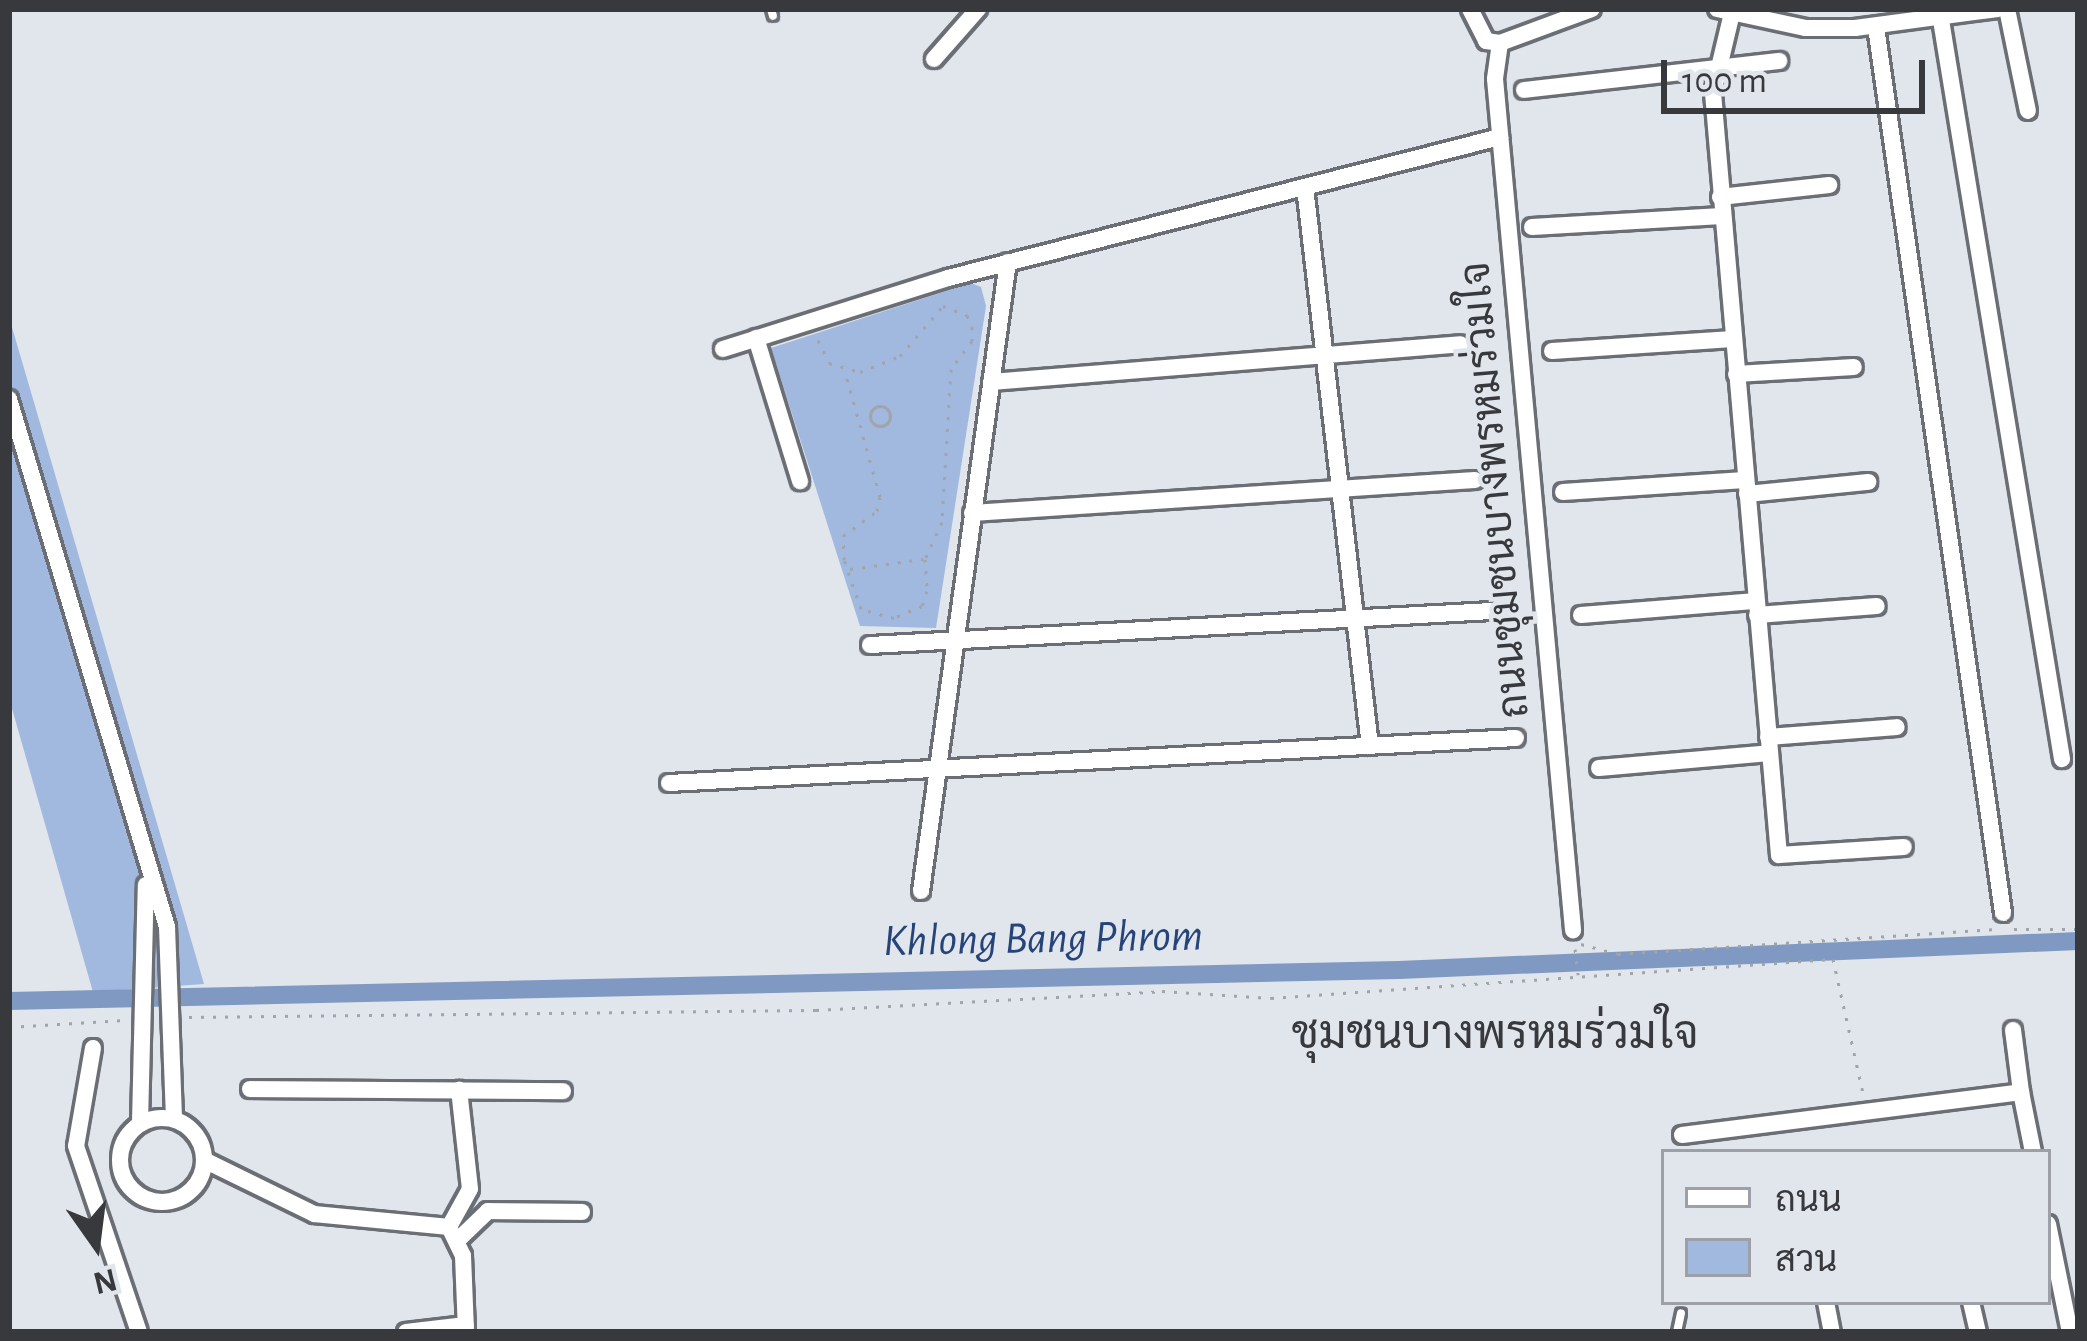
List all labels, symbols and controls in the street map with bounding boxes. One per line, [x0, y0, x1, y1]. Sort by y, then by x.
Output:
scale bar [1667, 36, 1931, 110]
text: 100 m [1682, 63, 1767, 99]
street label: ถนนชุมชนบางพรหมร่วมใจ [1450, 260, 1540, 720]
water label: Khlong Bang Phrom [882, 909, 1204, 969]
district label: ชุมชนบางพรหมร่วมใจ [1291, 1008, 1699, 1062]
legend [1661, 1149, 2051, 1305]
text: ถนน [1775, 1182, 1842, 1218]
north arrow [36, 1185, 156, 1305]
text: สวน [1775, 1242, 1837, 1278]
text: N [90, 1262, 120, 1299]

